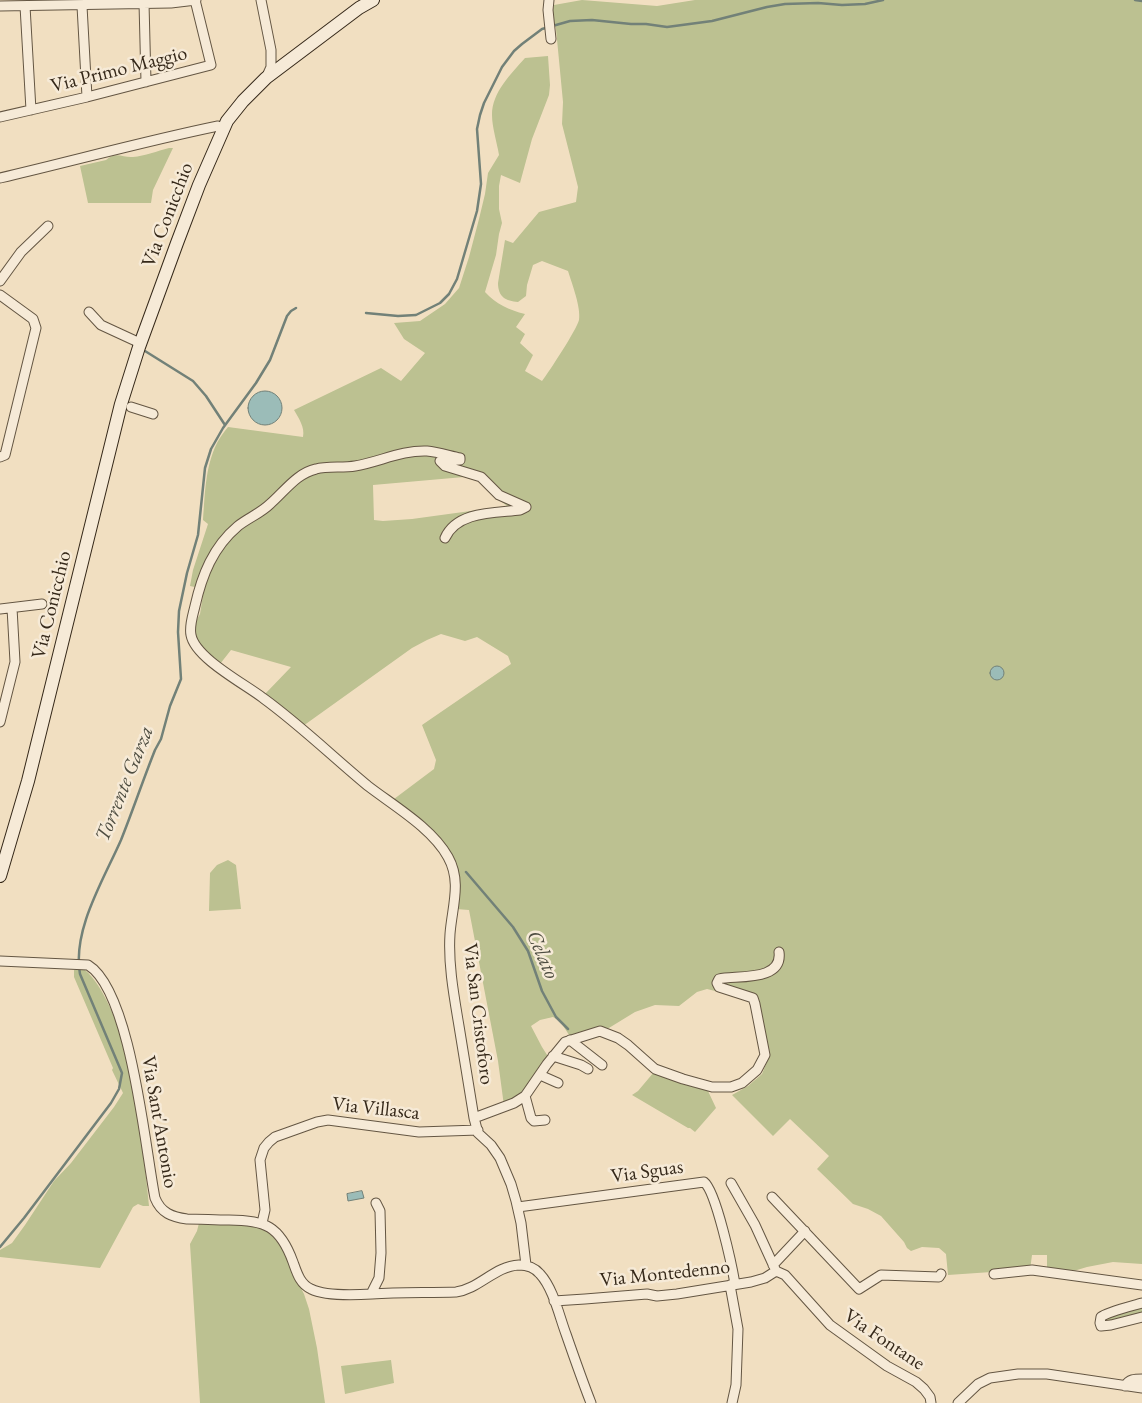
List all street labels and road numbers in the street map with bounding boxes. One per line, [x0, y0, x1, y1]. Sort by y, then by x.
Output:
street label: Via Primo Maggio [48, 41, 190, 99]
street label: Via Conicchio [137, 159, 199, 271]
street label: Via Conicchio [27, 549, 77, 661]
street label: Via San Cristoforo [457, 942, 499, 1086]
street label: Via Sant'Antonio [136, 1054, 182, 1190]
street label: Via Villasca [331, 1092, 421, 1126]
street label: Via Sguas [609, 1155, 685, 1189]
street label: Via Montedenno [599, 1255, 731, 1293]
street label: Via Fontane [839, 1304, 929, 1376]

